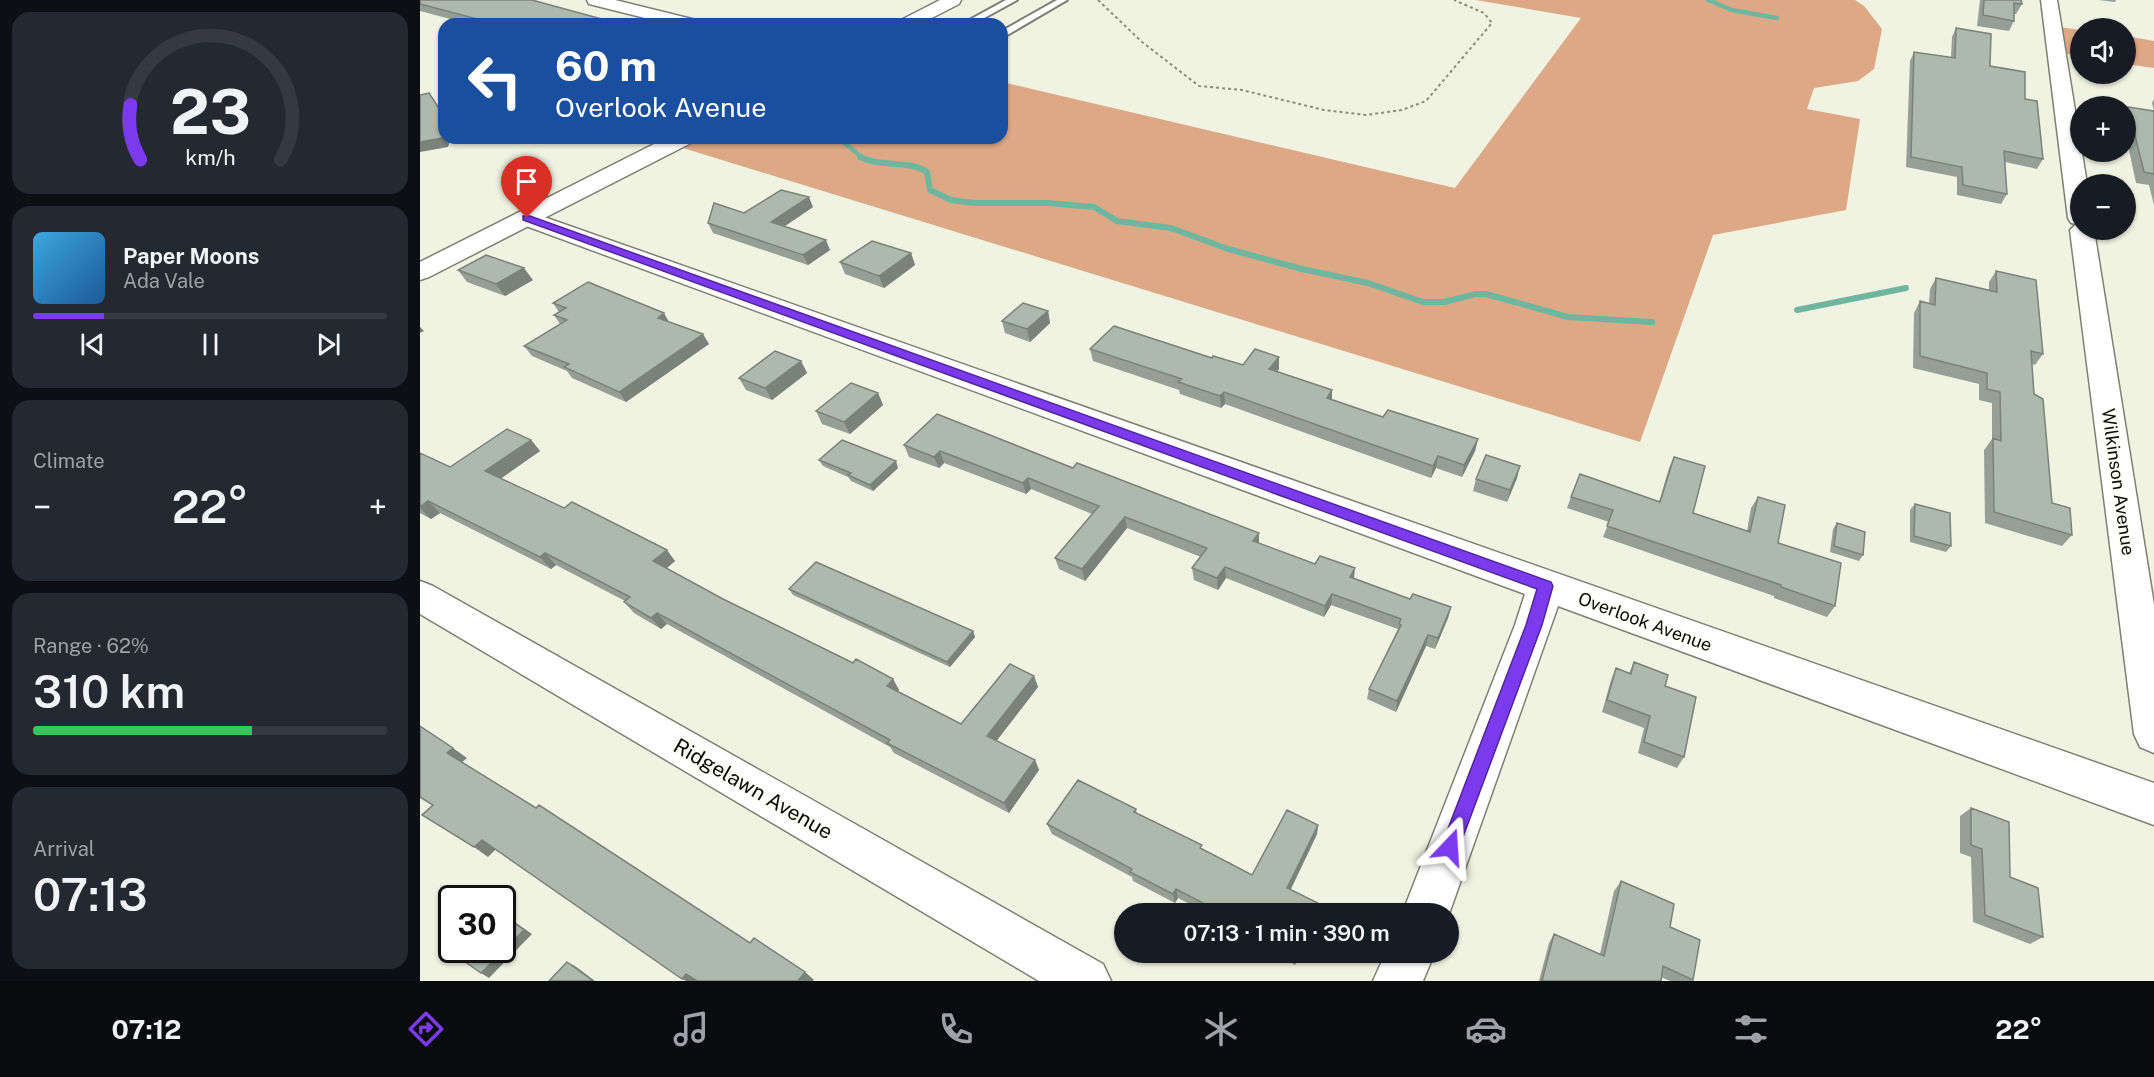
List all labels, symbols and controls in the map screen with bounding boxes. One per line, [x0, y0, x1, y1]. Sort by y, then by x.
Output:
map controls [2070, 18, 2136, 240]
button: sound [2070, 18, 2136, 84]
text: 60 m [555, 41, 657, 90]
icon: left [456, 42, 534, 120]
text: 23 [169, 75, 251, 148]
text: Overlook Avenue [555, 91, 767, 123]
button: + [2070, 96, 2136, 162]
text: km/h [185, 145, 235, 170]
pin [501, 156, 552, 218]
icon: arrive [510, 165, 543, 198]
button: − [2070, 174, 2136, 240]
text: Paper Moons [123, 243, 259, 269]
text: Ada Vale [123, 269, 205, 293]
icon: previous [76, 328, 109, 361]
icon: pause [194, 328, 227, 361]
icon: next [312, 328, 345, 361]
street label: Wilkinson Avenue [2098, 407, 2139, 557]
text: Climate [33, 449, 105, 473]
text: 22° [172, 480, 248, 533]
text: − [33, 488, 51, 526]
text: + [369, 488, 387, 526]
street label: Overlook Avenue [1575, 588, 1715, 656]
text: Range · 62% [33, 634, 149, 658]
text: 310 km [33, 665, 185, 718]
street label: Ridgelawn Avenue [669, 733, 837, 844]
position arrow [1418, 815, 1482, 879]
text: Arrival [33, 837, 95, 861]
text: 07:13 [33, 868, 147, 921]
speed limit sign: 30 [438, 885, 516, 963]
text: 07:13 · 1 min · 390 m [1183, 920, 1390, 946]
icon: directions [405, 1008, 447, 1050]
icon: music [670, 1008, 712, 1050]
icon: phone [935, 1008, 977, 1050]
icon: climate [1200, 1008, 1242, 1050]
icon: car [1465, 1008, 1507, 1050]
icon: filters [1730, 1008, 1772, 1050]
text: 07:12 [112, 1013, 181, 1045]
text: 22° [1995, 1013, 2042, 1045]

